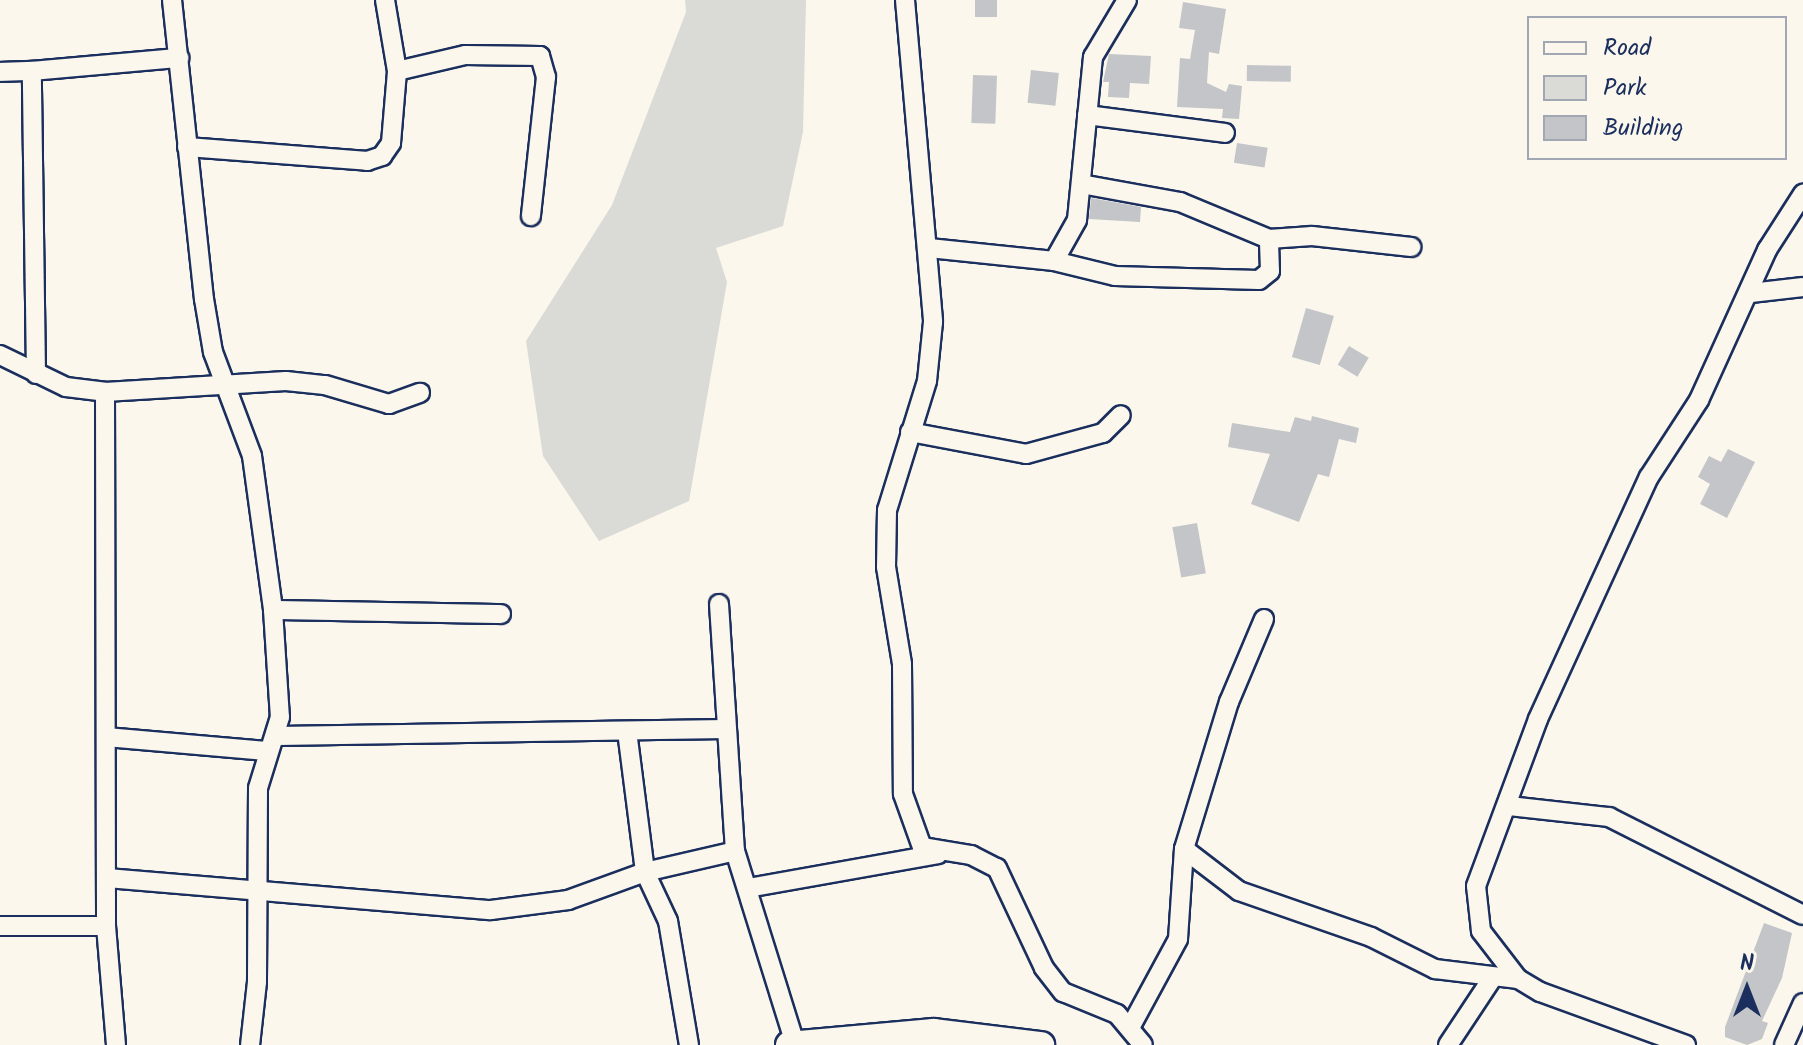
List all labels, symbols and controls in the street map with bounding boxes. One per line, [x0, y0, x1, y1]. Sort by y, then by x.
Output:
legend [1527, 16, 1787, 160]
text: Road [1603, 29, 1651, 68]
text: Park [1603, 69, 1647, 108]
text: Building [1603, 109, 1683, 148]
text: N [1740, 947, 1754, 982]
north arrow [1707, 949, 1787, 1029]

